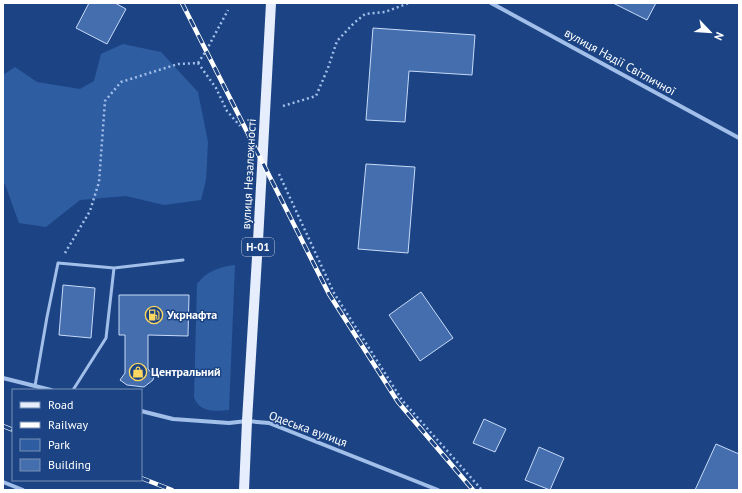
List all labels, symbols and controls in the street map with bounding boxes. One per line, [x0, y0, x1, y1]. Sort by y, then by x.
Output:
north arrow [690, 12, 730, 52]
street label: вулиця Надії Світличної [562, 25, 679, 98]
text: N [711, 30, 727, 42]
street label: вулиця Незалежності [238, 118, 259, 230]
road number: Н-01 [242, 238, 274, 256]
fuel station icon: Укрнафта [144, 305, 164, 325]
place label: Укрнафта [166, 307, 217, 322]
shop icon: Центральний [128, 362, 148, 382]
place label: Центральний [151, 364, 221, 379]
legend [12, 389, 142, 481]
text: Road [48, 397, 73, 412]
street label: Одеська вулиця [267, 407, 349, 450]
text: Railway [48, 417, 88, 432]
text: Park [48, 437, 70, 452]
text: Building [48, 457, 91, 472]

